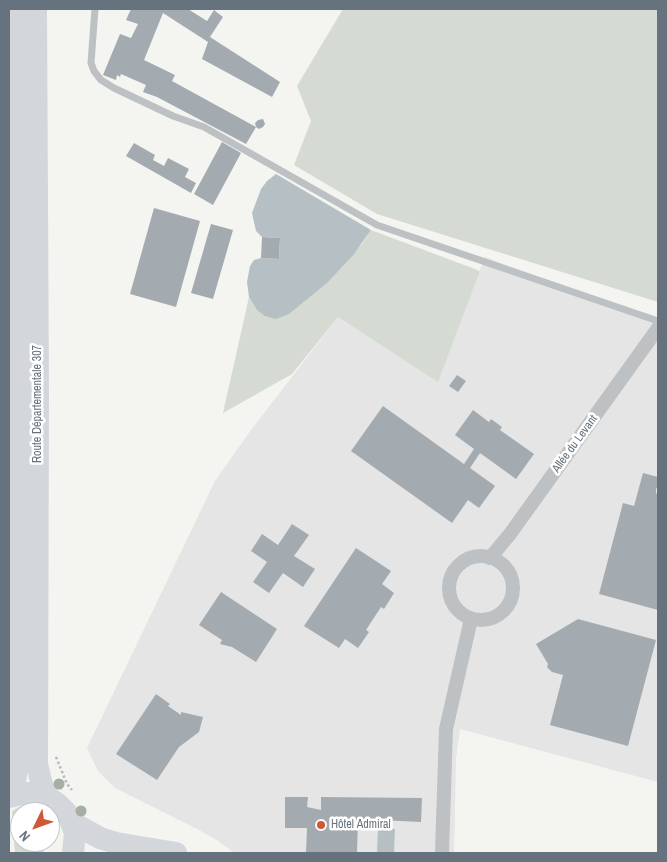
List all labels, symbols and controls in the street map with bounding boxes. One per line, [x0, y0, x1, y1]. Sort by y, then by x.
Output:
street label: Route Départementale 307 [31, 345, 45, 463]
street label: Allée du Levant [549, 412, 601, 476]
north arrow [10, 802, 60, 852]
place label: Hôtel Admiral [331, 818, 391, 832]
marker: Hôtel Admiral [315, 819, 327, 831]
text: N [15, 827, 34, 845]

